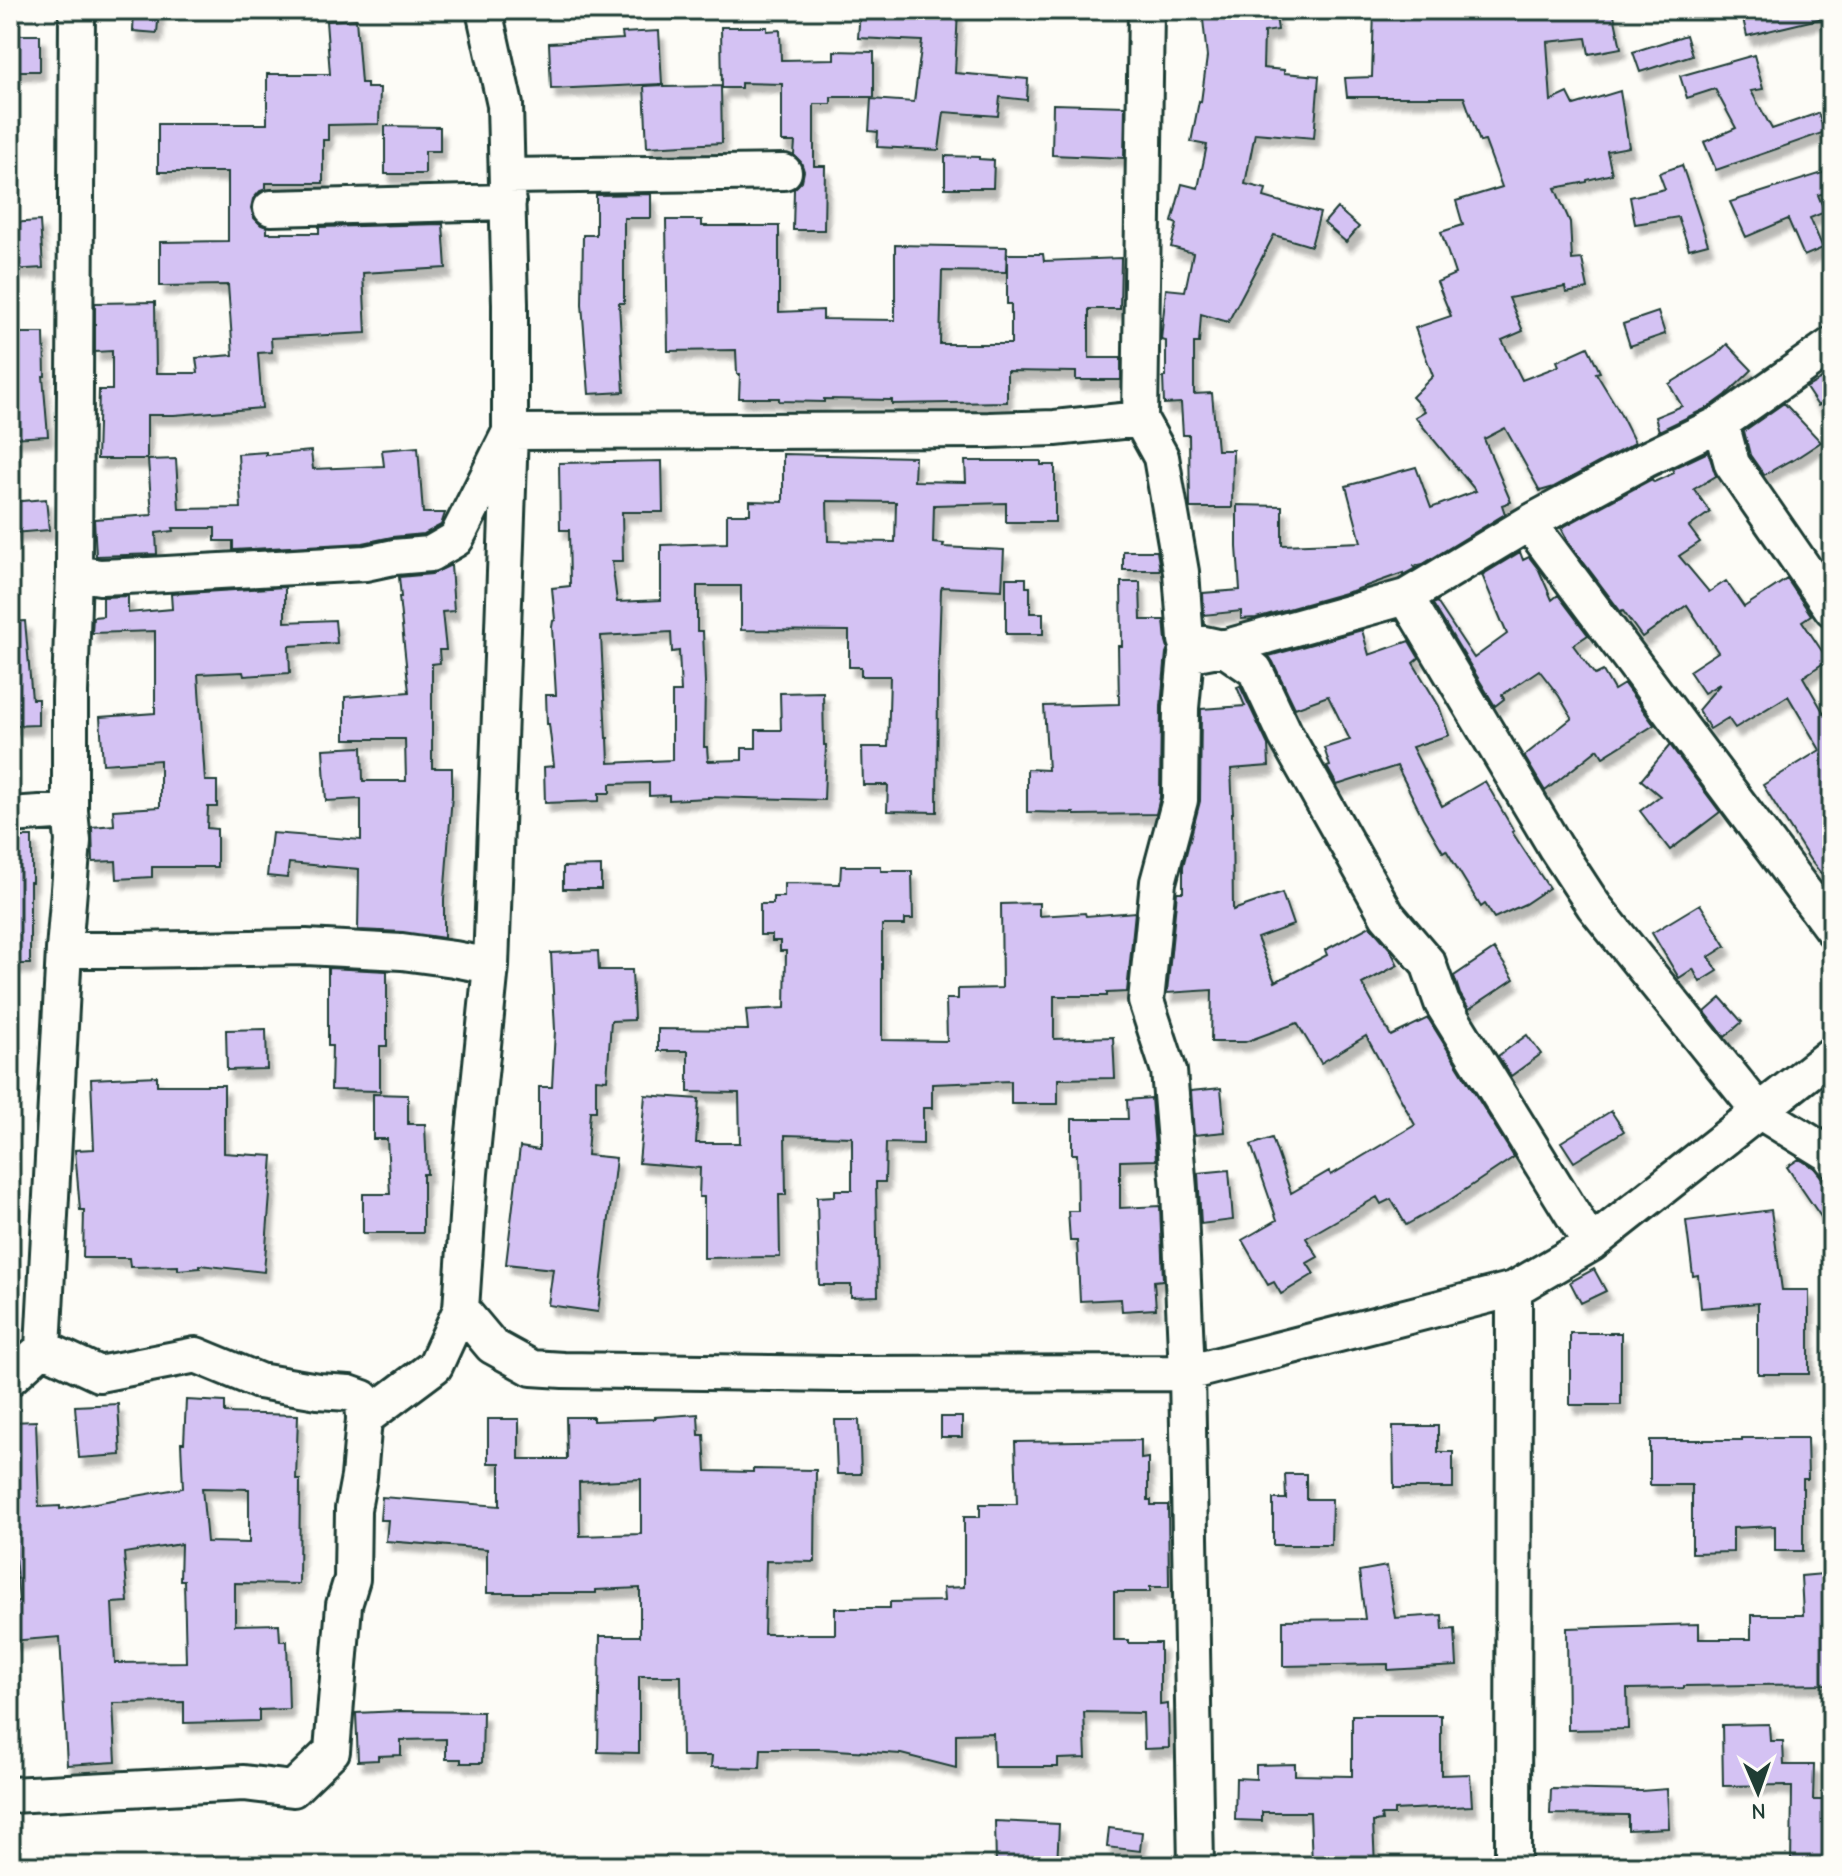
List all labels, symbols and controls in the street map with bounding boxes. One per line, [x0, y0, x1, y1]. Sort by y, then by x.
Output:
north arrow [1718, 1752, 1798, 1832]
text: N [1751, 1798, 1766, 1824]

